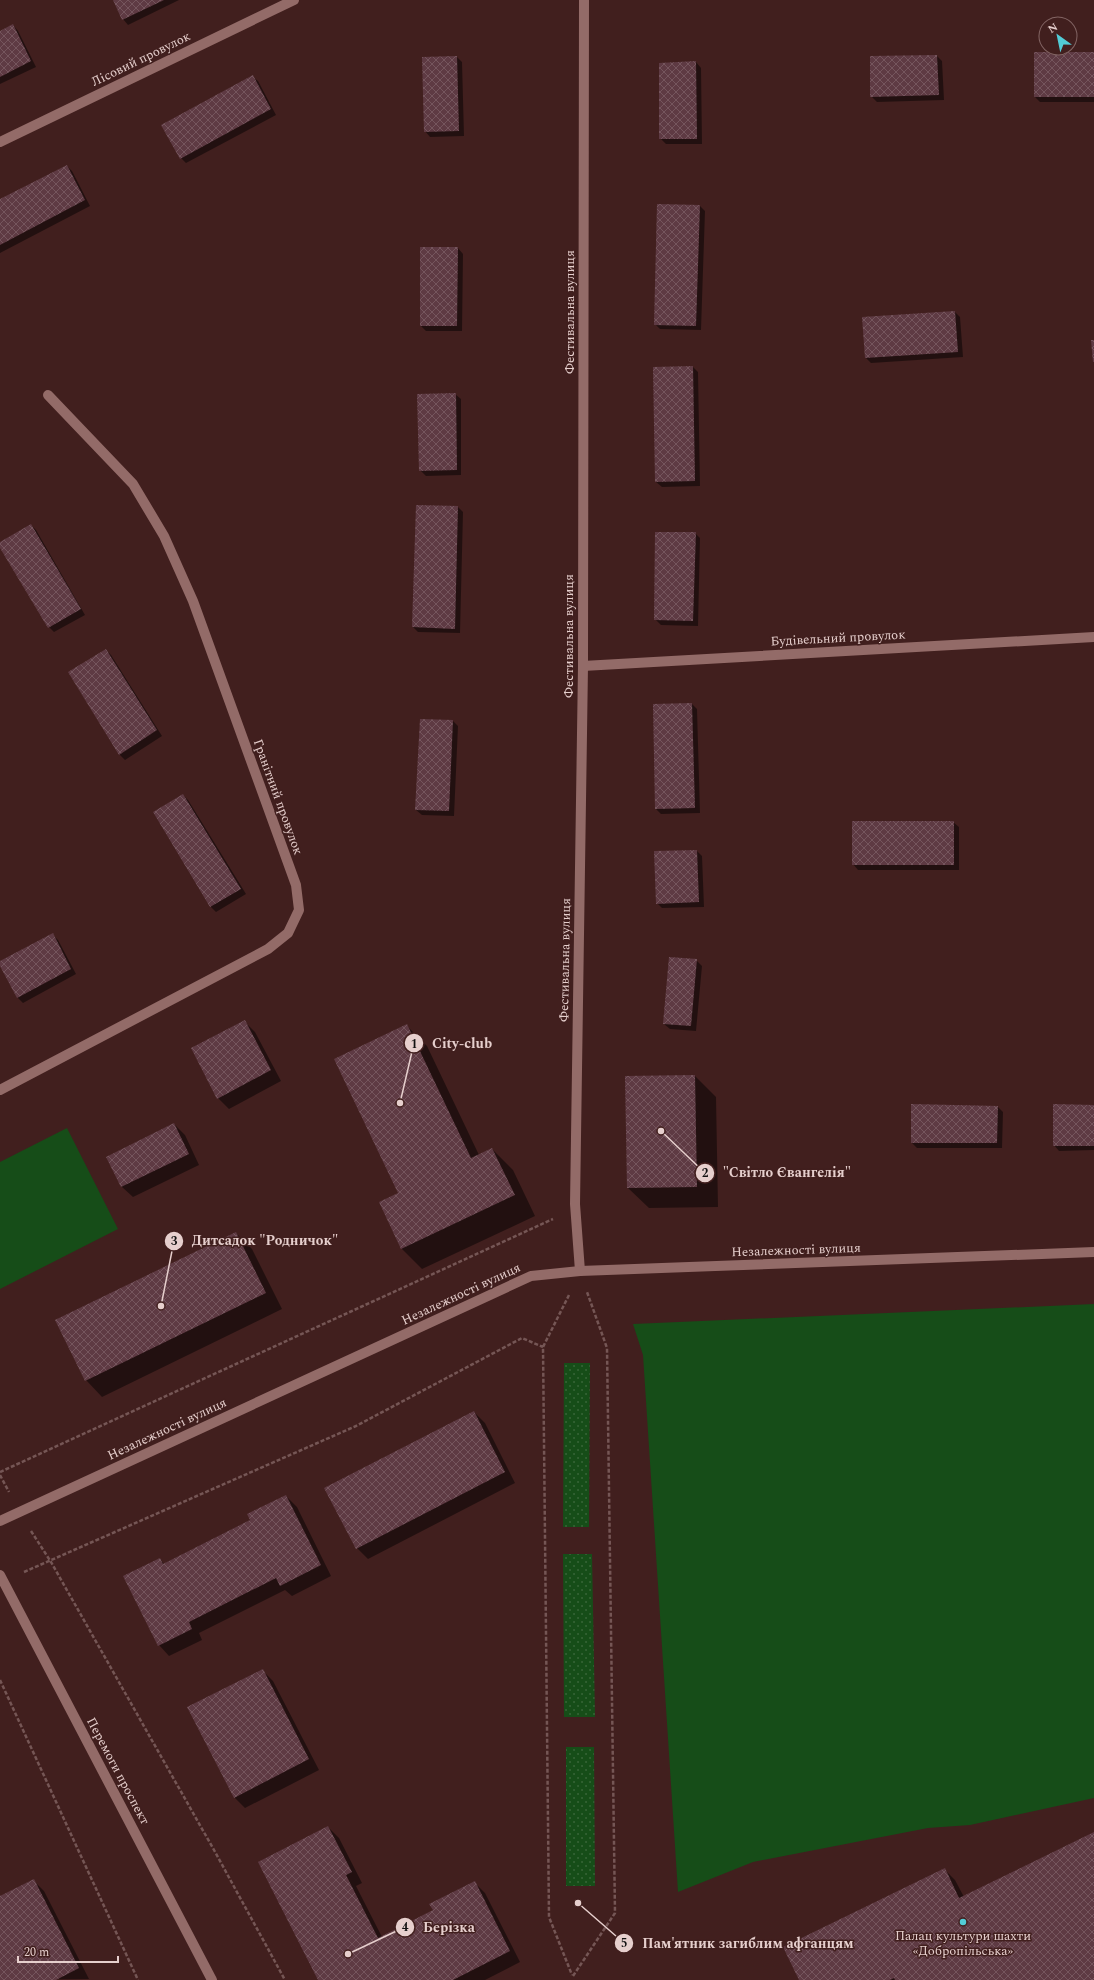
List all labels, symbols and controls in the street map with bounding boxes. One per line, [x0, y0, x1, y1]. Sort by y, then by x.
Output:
north arrow [1038, 16, 1078, 56]
text: N [1044, 18, 1061, 38]
street label: Лісовий провулок [88, 26, 194, 92]
street label: Фестивальна вулиця [560, 250, 580, 374]
street label: Фестивальна вулиця [559, 574, 579, 698]
street label: Будівельний провулок [770, 624, 906, 652]
street label: Гранітний провулок [248, 736, 308, 858]
street label: Фестивальна вулиця [554, 898, 576, 1022]
callout: City-club [404, 1030, 501, 1056]
text: City-club [432, 1033, 492, 1054]
text: 1 [411, 1035, 417, 1054]
callout: "Світло Євангелія" [695, 1160, 859, 1186]
text: "Світло Євангелія" [723, 1162, 851, 1183]
text: 2 [702, 1164, 709, 1183]
callout: Дитсадок "Родничок" [164, 1228, 346, 1254]
text: Дитсадок "Родничок" [192, 1230, 338, 1251]
text: 3 [171, 1232, 178, 1251]
street label: Незалежності вулиця [731, 1238, 861, 1262]
street label: Незалежності вулиця [398, 1258, 524, 1330]
street label: Незалежності вулиця [104, 1393, 230, 1465]
street label: Перемоги проспект [81, 1714, 155, 1828]
callout: Берізка [395, 1914, 483, 1940]
text: Берізка [423, 1917, 476, 1938]
marker: Палац культури шахти «Добропільська» [958, 1917, 968, 1927]
text: 4 [402, 1918, 409, 1937]
place label: Палац культури шахти «Добропільська» [895, 1926, 1031, 1961]
callout: Пам'ятник загиблим афганцям [614, 1930, 861, 1956]
text: Пам'ятник загиблим афганцям [642, 1933, 854, 1954]
text: 5 [621, 1934, 627, 1953]
scale bar [18, 1938, 118, 1964]
text: 20 m [24, 1943, 49, 1962]

